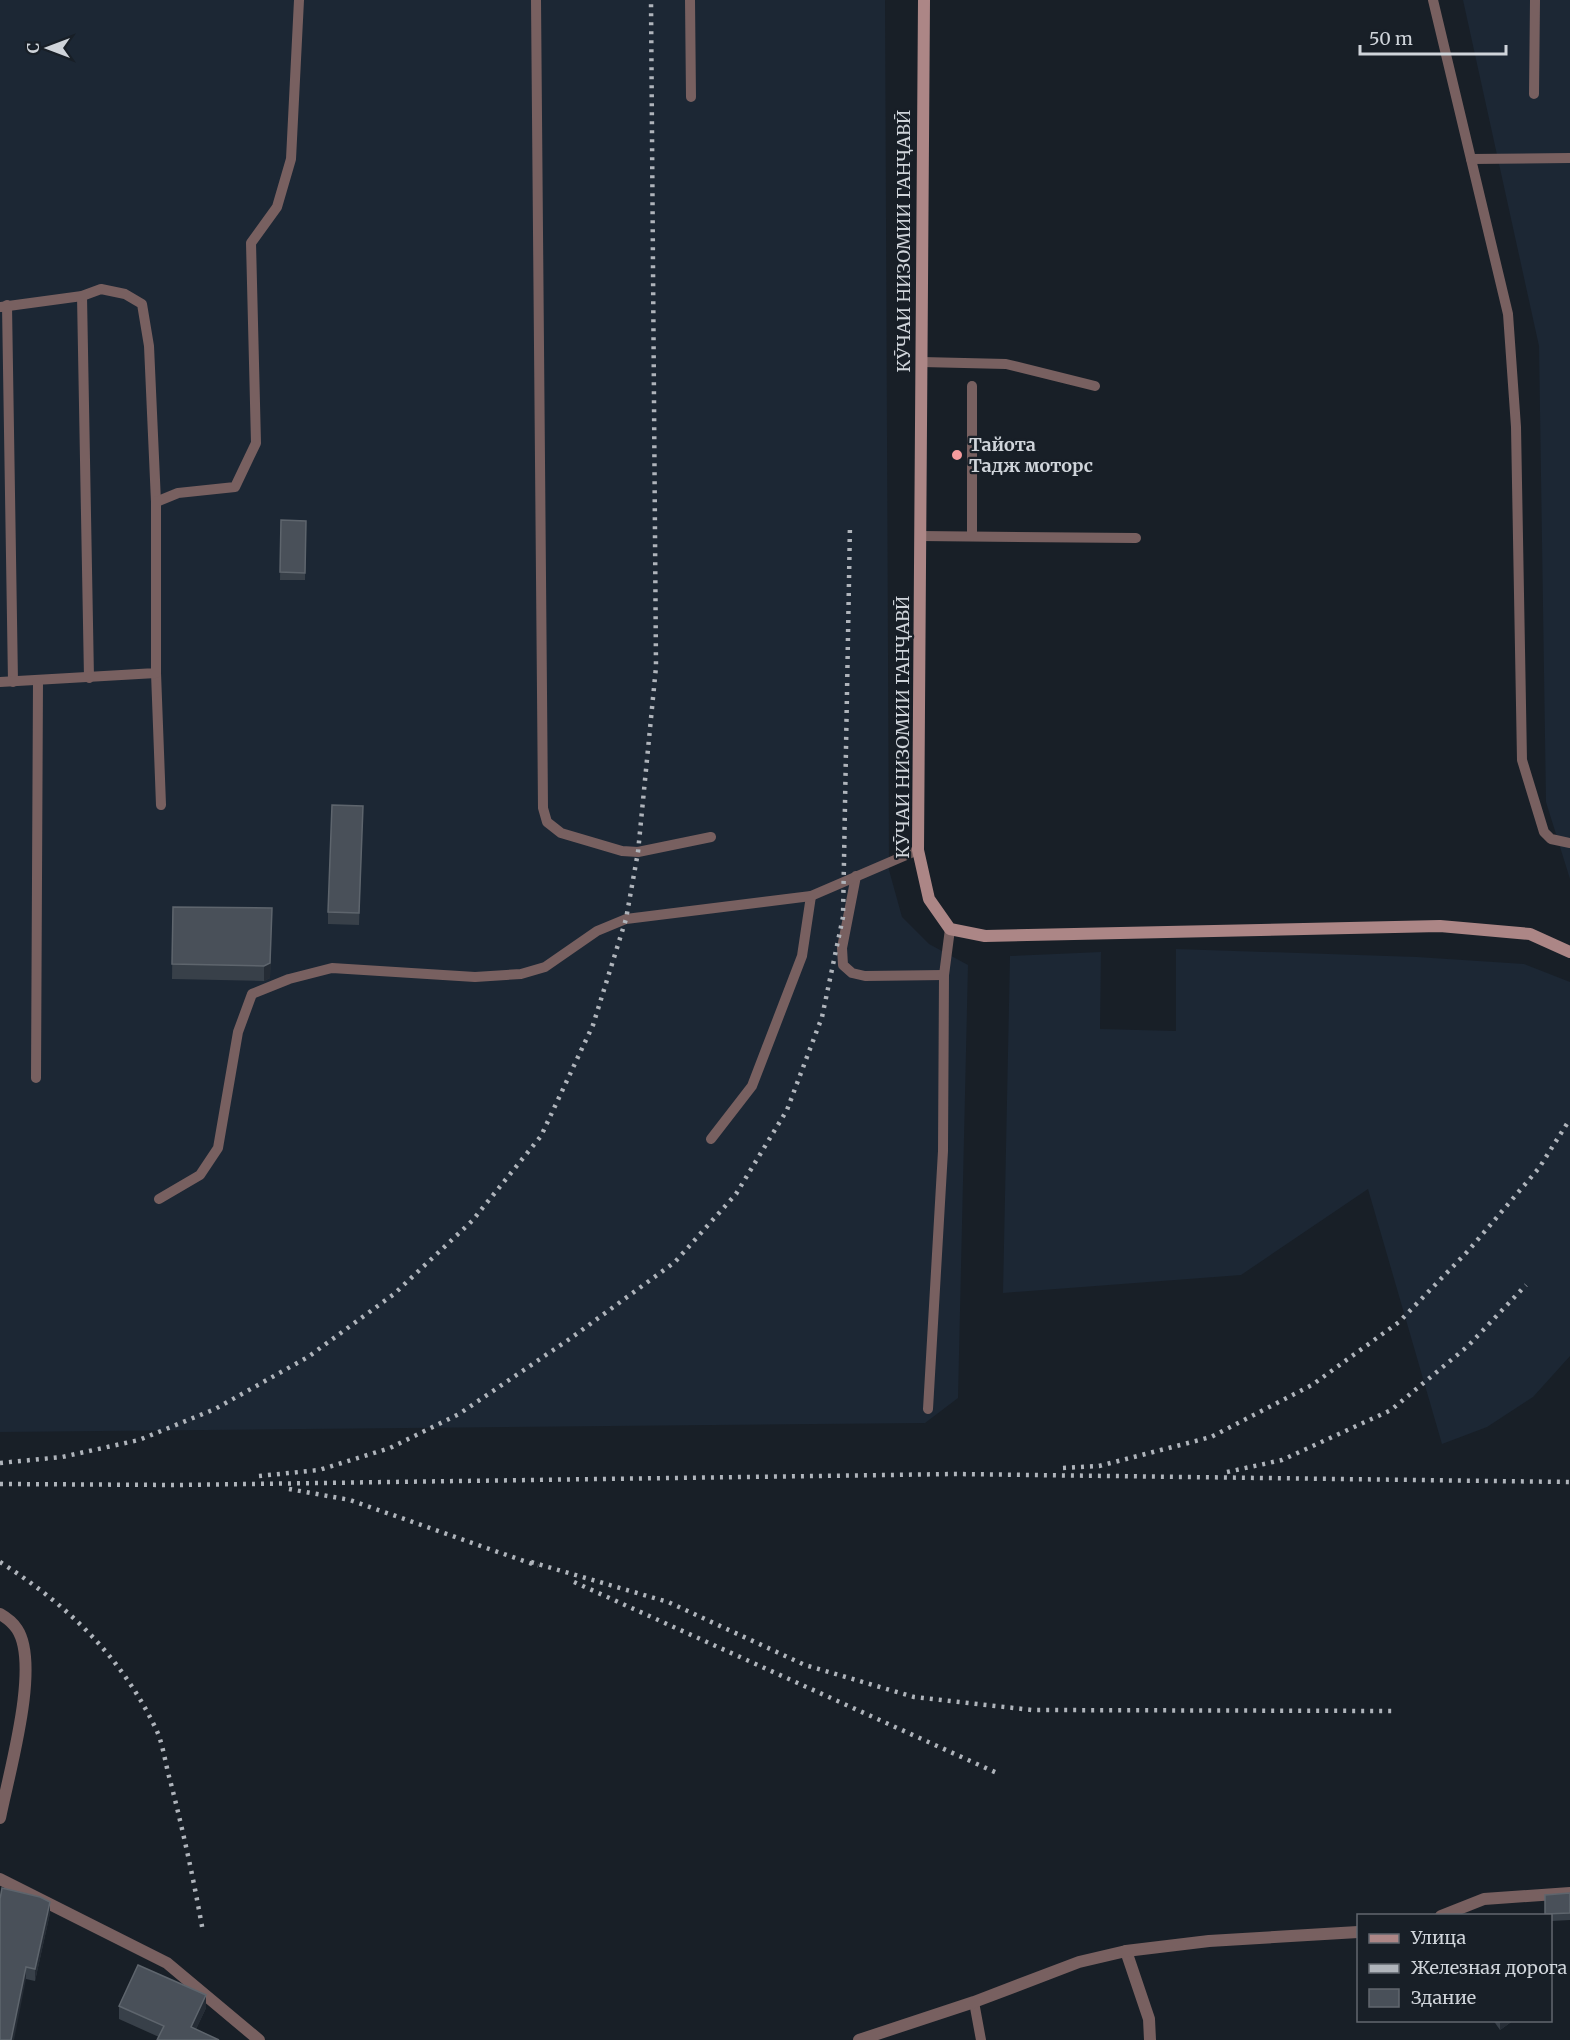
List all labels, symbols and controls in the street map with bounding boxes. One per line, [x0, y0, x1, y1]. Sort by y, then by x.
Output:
north arrow [18, 18, 78, 78]
scale bar [1360, 18, 1506, 56]
text: 50 m [1369, 27, 1413, 50]
text: С [23, 43, 43, 53]
street label: КӮЧАИ НИЗОМИИ ГАНҶАВӢ [892, 110, 915, 372]
place label: Тайота Тадж моторс [969, 433, 1093, 477]
marker: Тайота Тадж моторс [950, 448, 964, 462]
street label: КӮЧАИ НИЗОМИИ ГАНҶАВӢ [891, 596, 914, 858]
legend [1357, 1914, 1552, 2022]
text: Улица [1410, 1926, 1466, 1949]
text: Железная дорога [1411, 1956, 1568, 1979]
text: Здание [1411, 1986, 1476, 2009]

